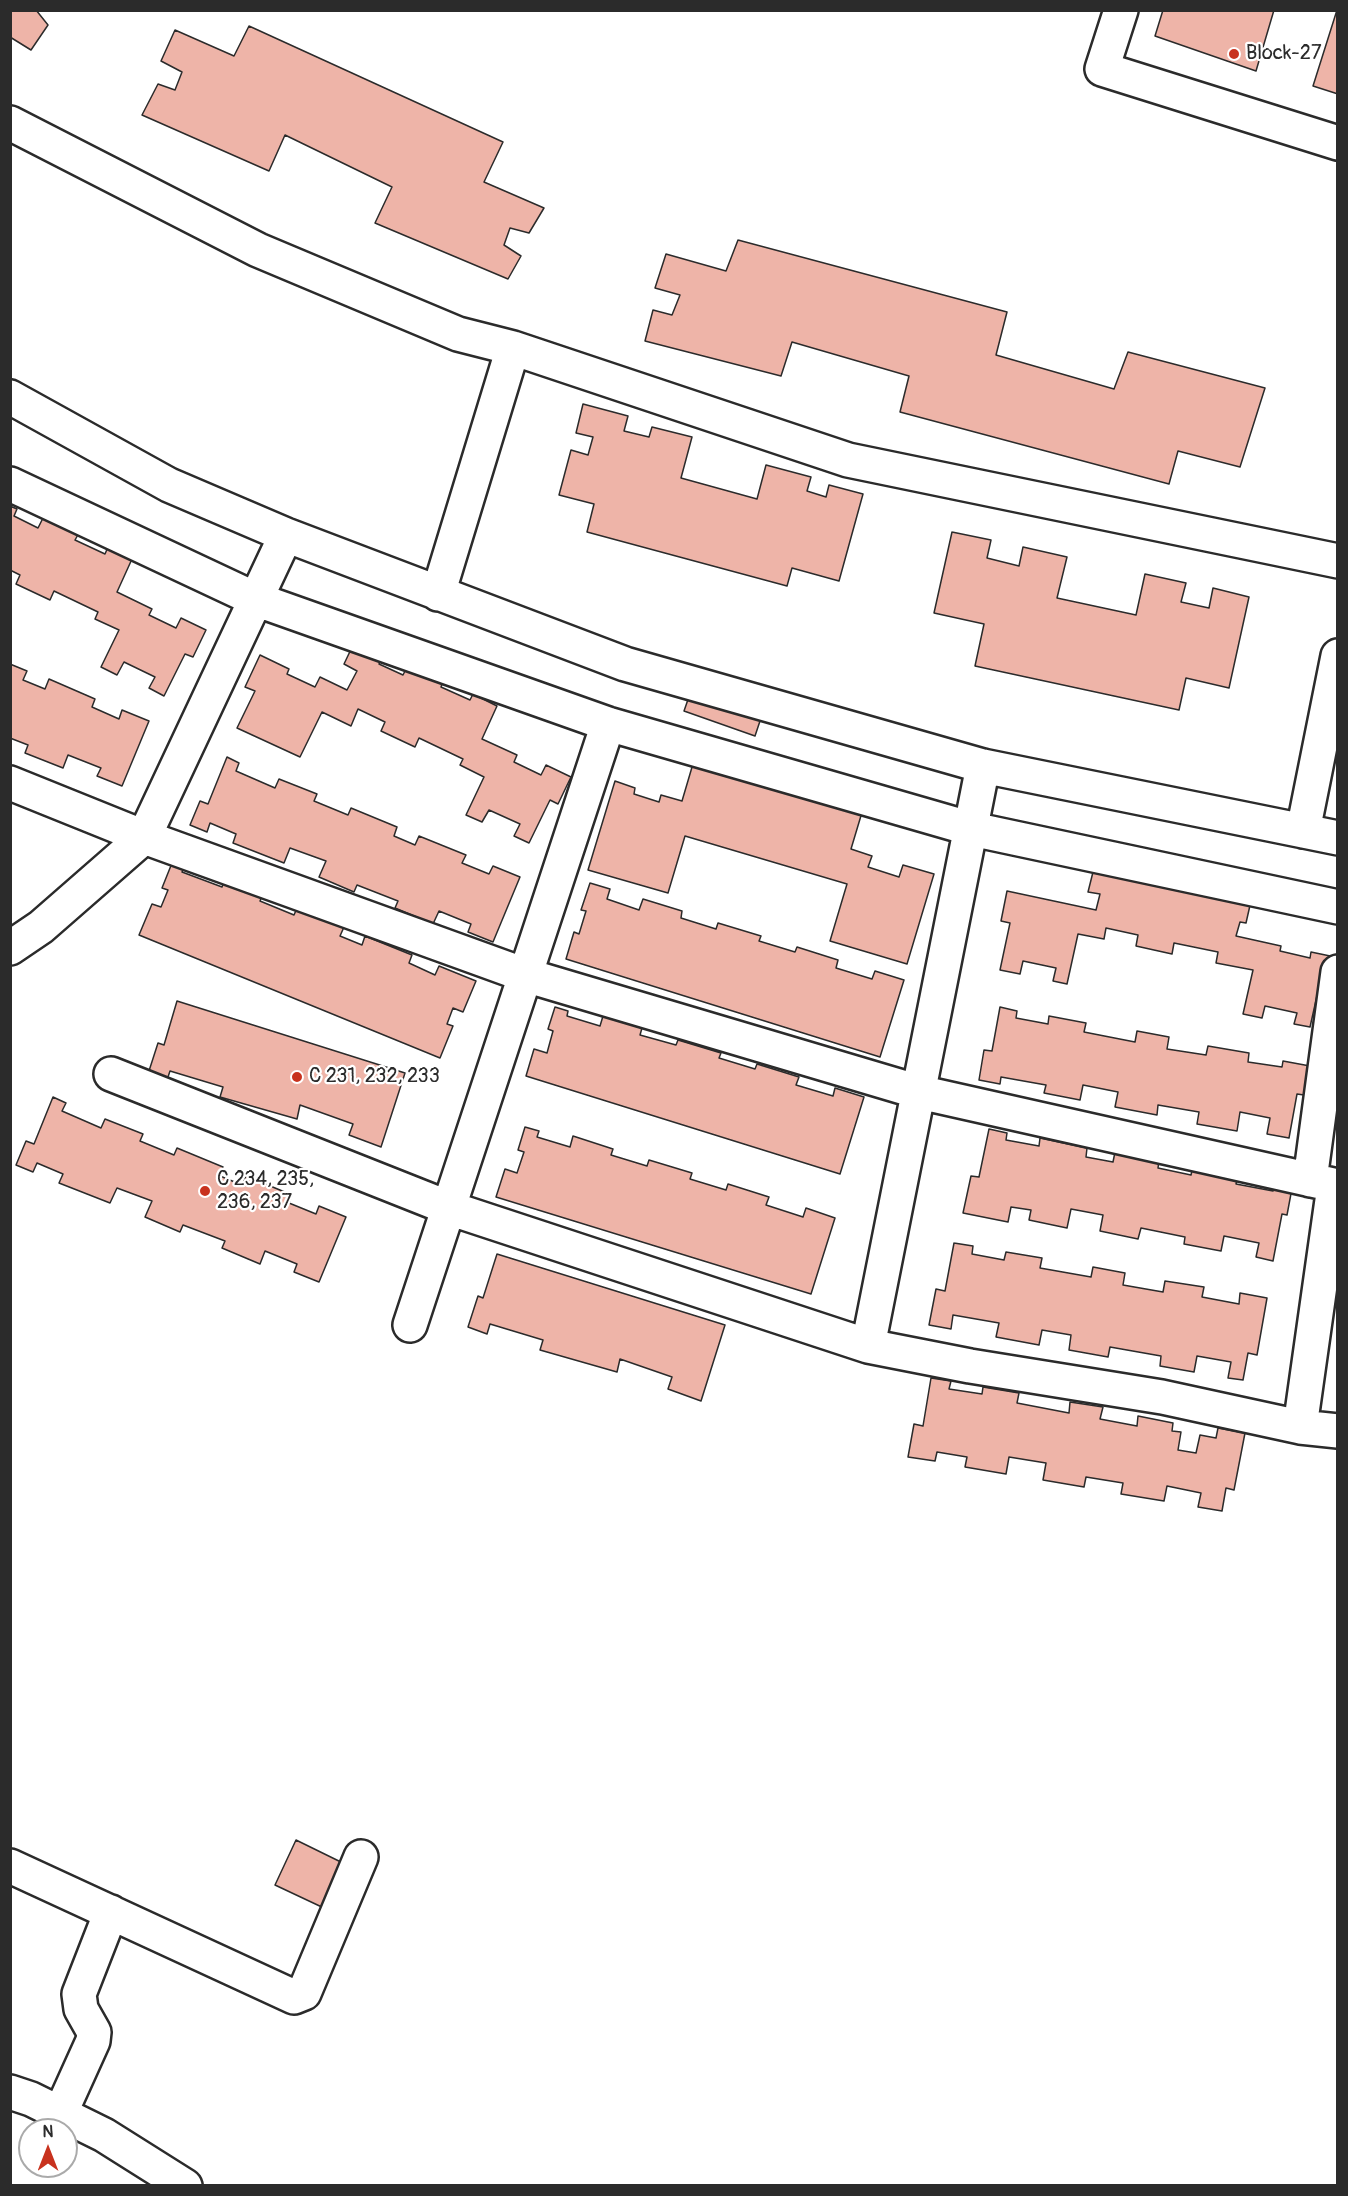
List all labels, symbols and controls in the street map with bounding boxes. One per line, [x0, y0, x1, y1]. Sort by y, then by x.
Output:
place label: Block-27 [1246, 42, 1322, 66]
marker: Block-27 [1227, 47, 1241, 61]
place label: C 231, 232, 233 [309, 1065, 440, 1089]
marker: C 231, 232, 233 [290, 1070, 304, 1084]
place label: C 234, 235, 236, 237 [217, 1168, 314, 1215]
marker: C 234, 235, 236, 237 [198, 1184, 212, 1198]
north arrow [18, 2118, 78, 2178]
text: N [43, 2122, 53, 2142]

